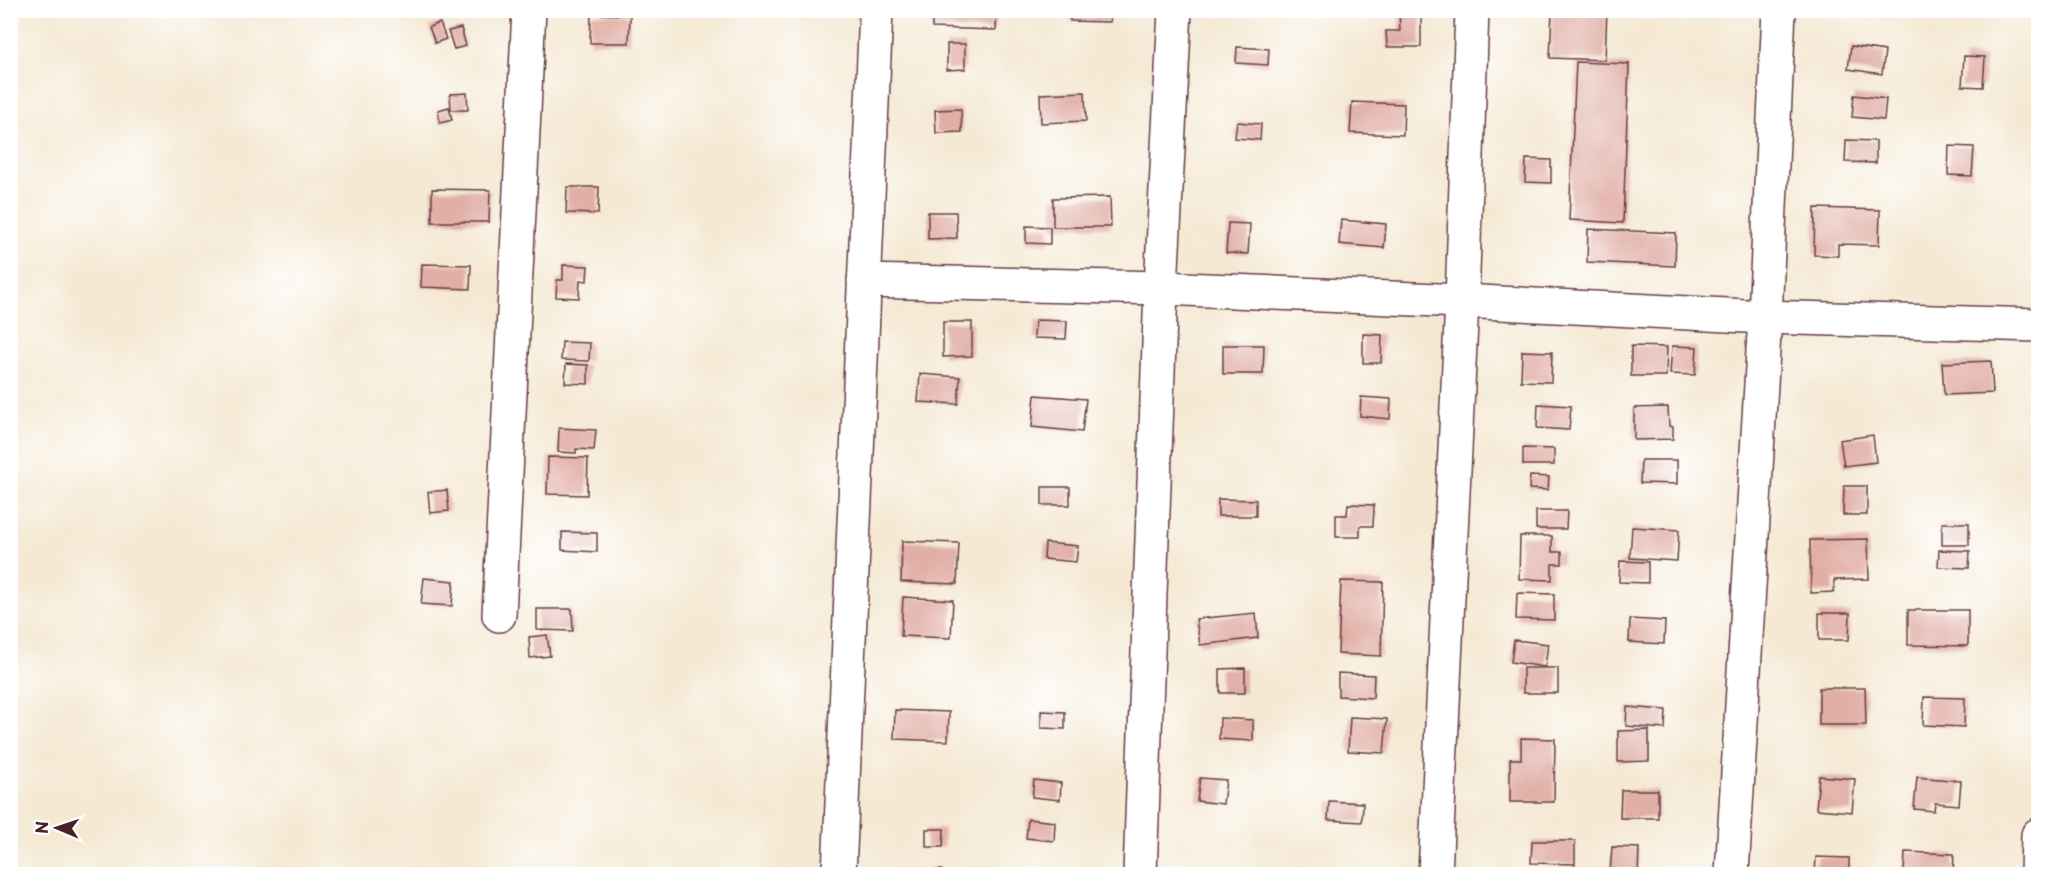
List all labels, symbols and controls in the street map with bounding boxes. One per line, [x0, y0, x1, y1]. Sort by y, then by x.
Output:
north arrow [27, 798, 87, 858]
text: N [29, 821, 53, 834]

